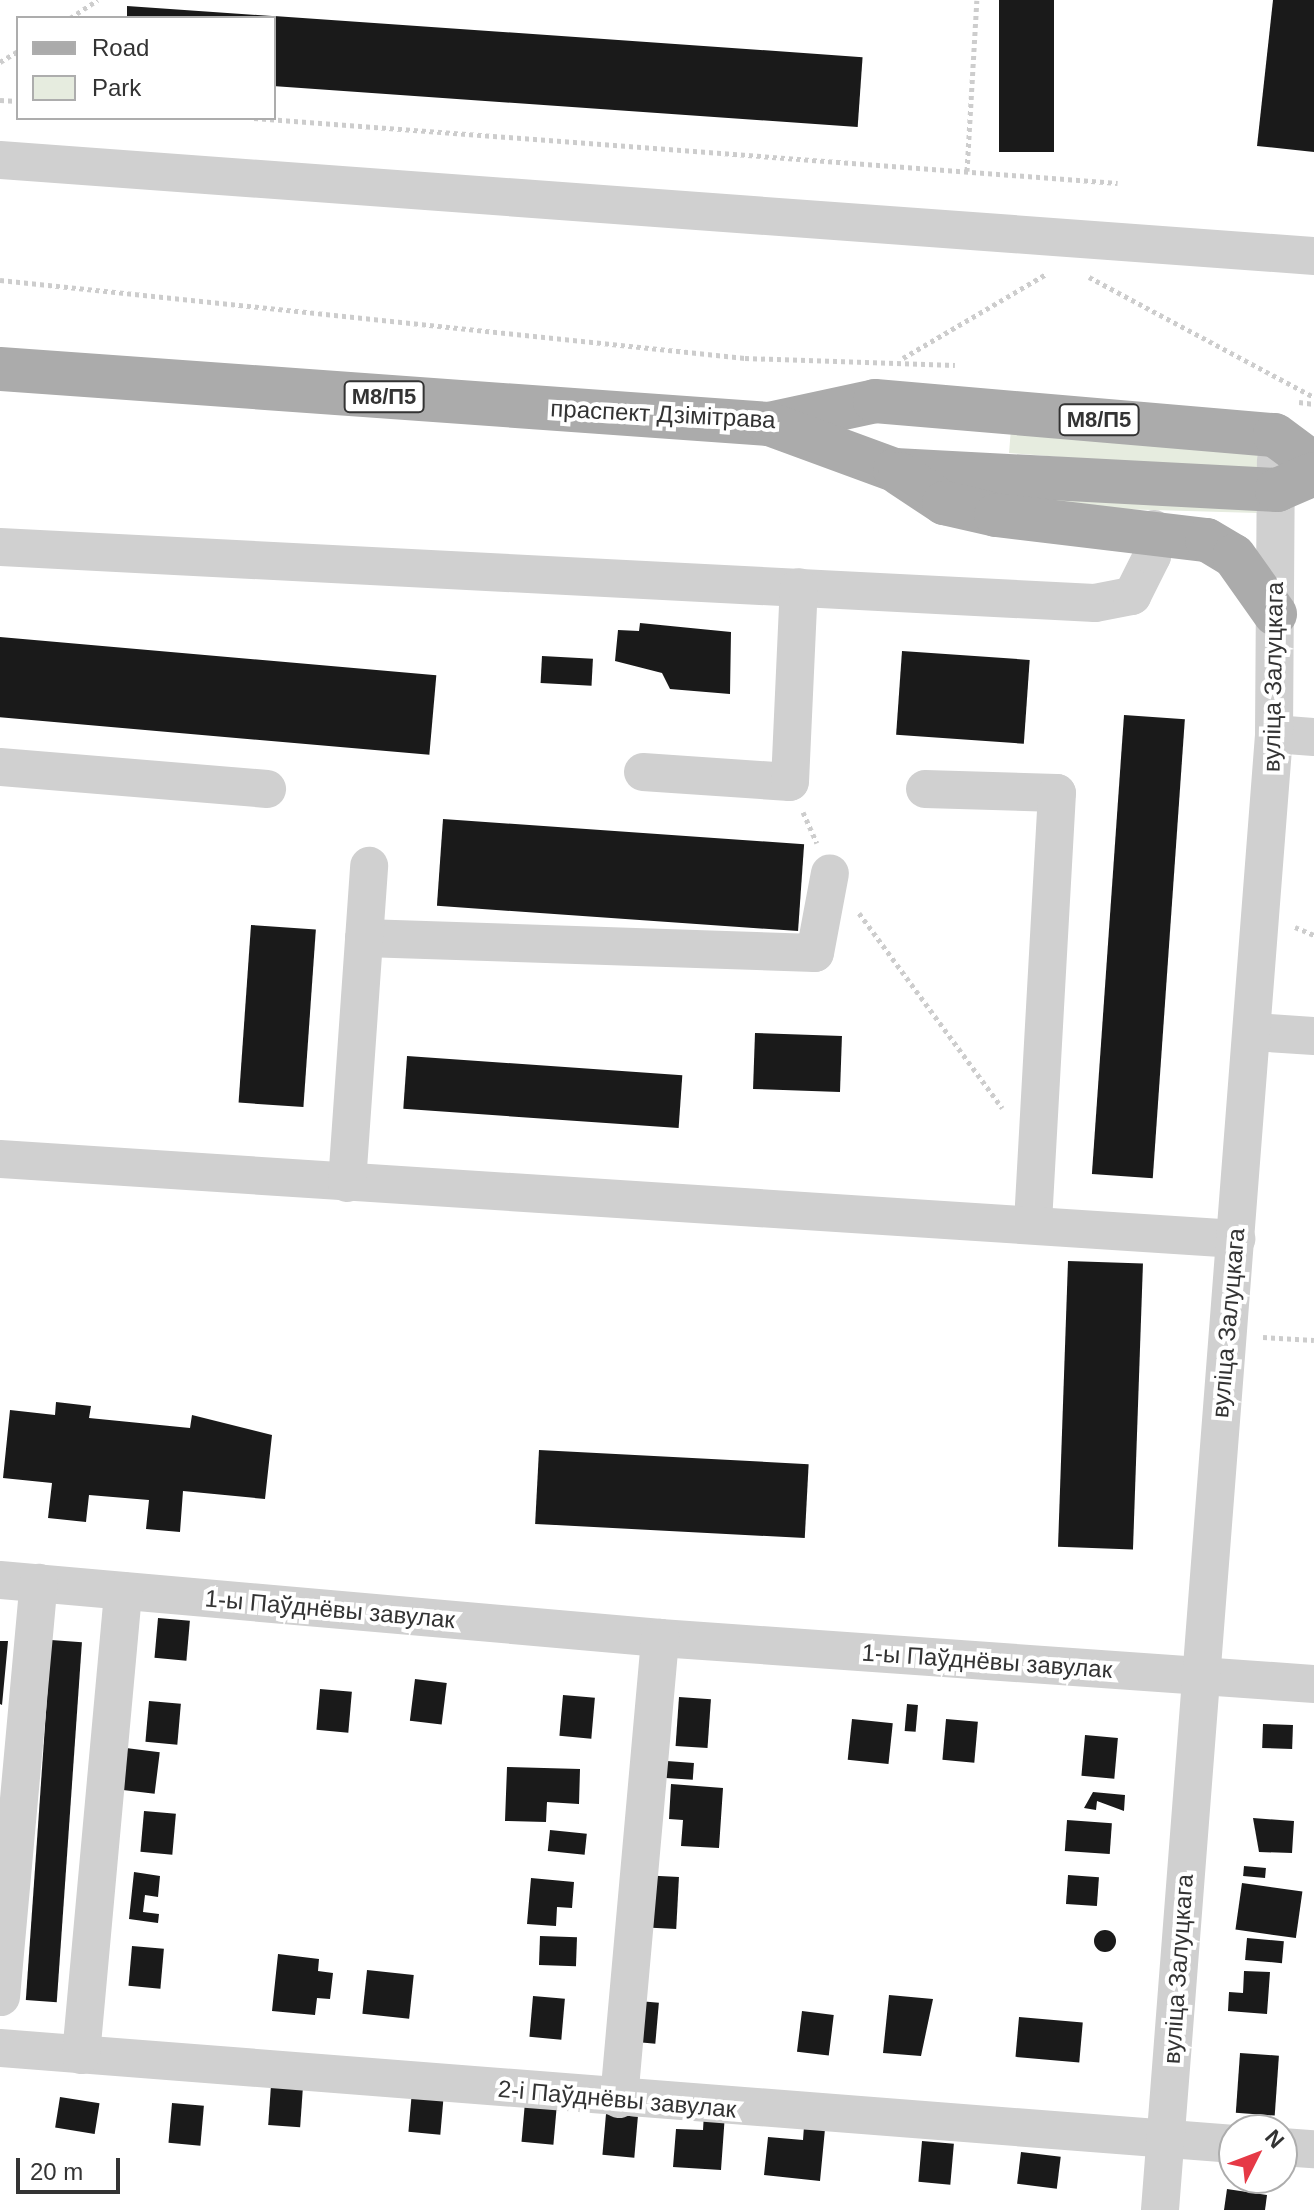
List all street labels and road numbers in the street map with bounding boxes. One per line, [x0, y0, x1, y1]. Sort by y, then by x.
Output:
road number: М8/П5 [342, 379, 426, 415]
street label: праспект Дзімітрава [550, 394, 776, 434]
road number: М8/П5 [1057, 402, 1141, 438]
street label: вуліца Залуцкага [1257, 582, 1289, 772]
street label: вуліца Залуцкага [1205, 1227, 1251, 1419]
street label: 1-ы Паўднёвы завулак [204, 1584, 456, 1634]
street label: 1-ы Паўднёвы завулак [861, 1638, 1113, 1684]
street label: вуліца Залуцкага [1157, 1873, 1199, 2065]
street label: 2-і Паўднёвы завулак [497, 2074, 737, 2124]

